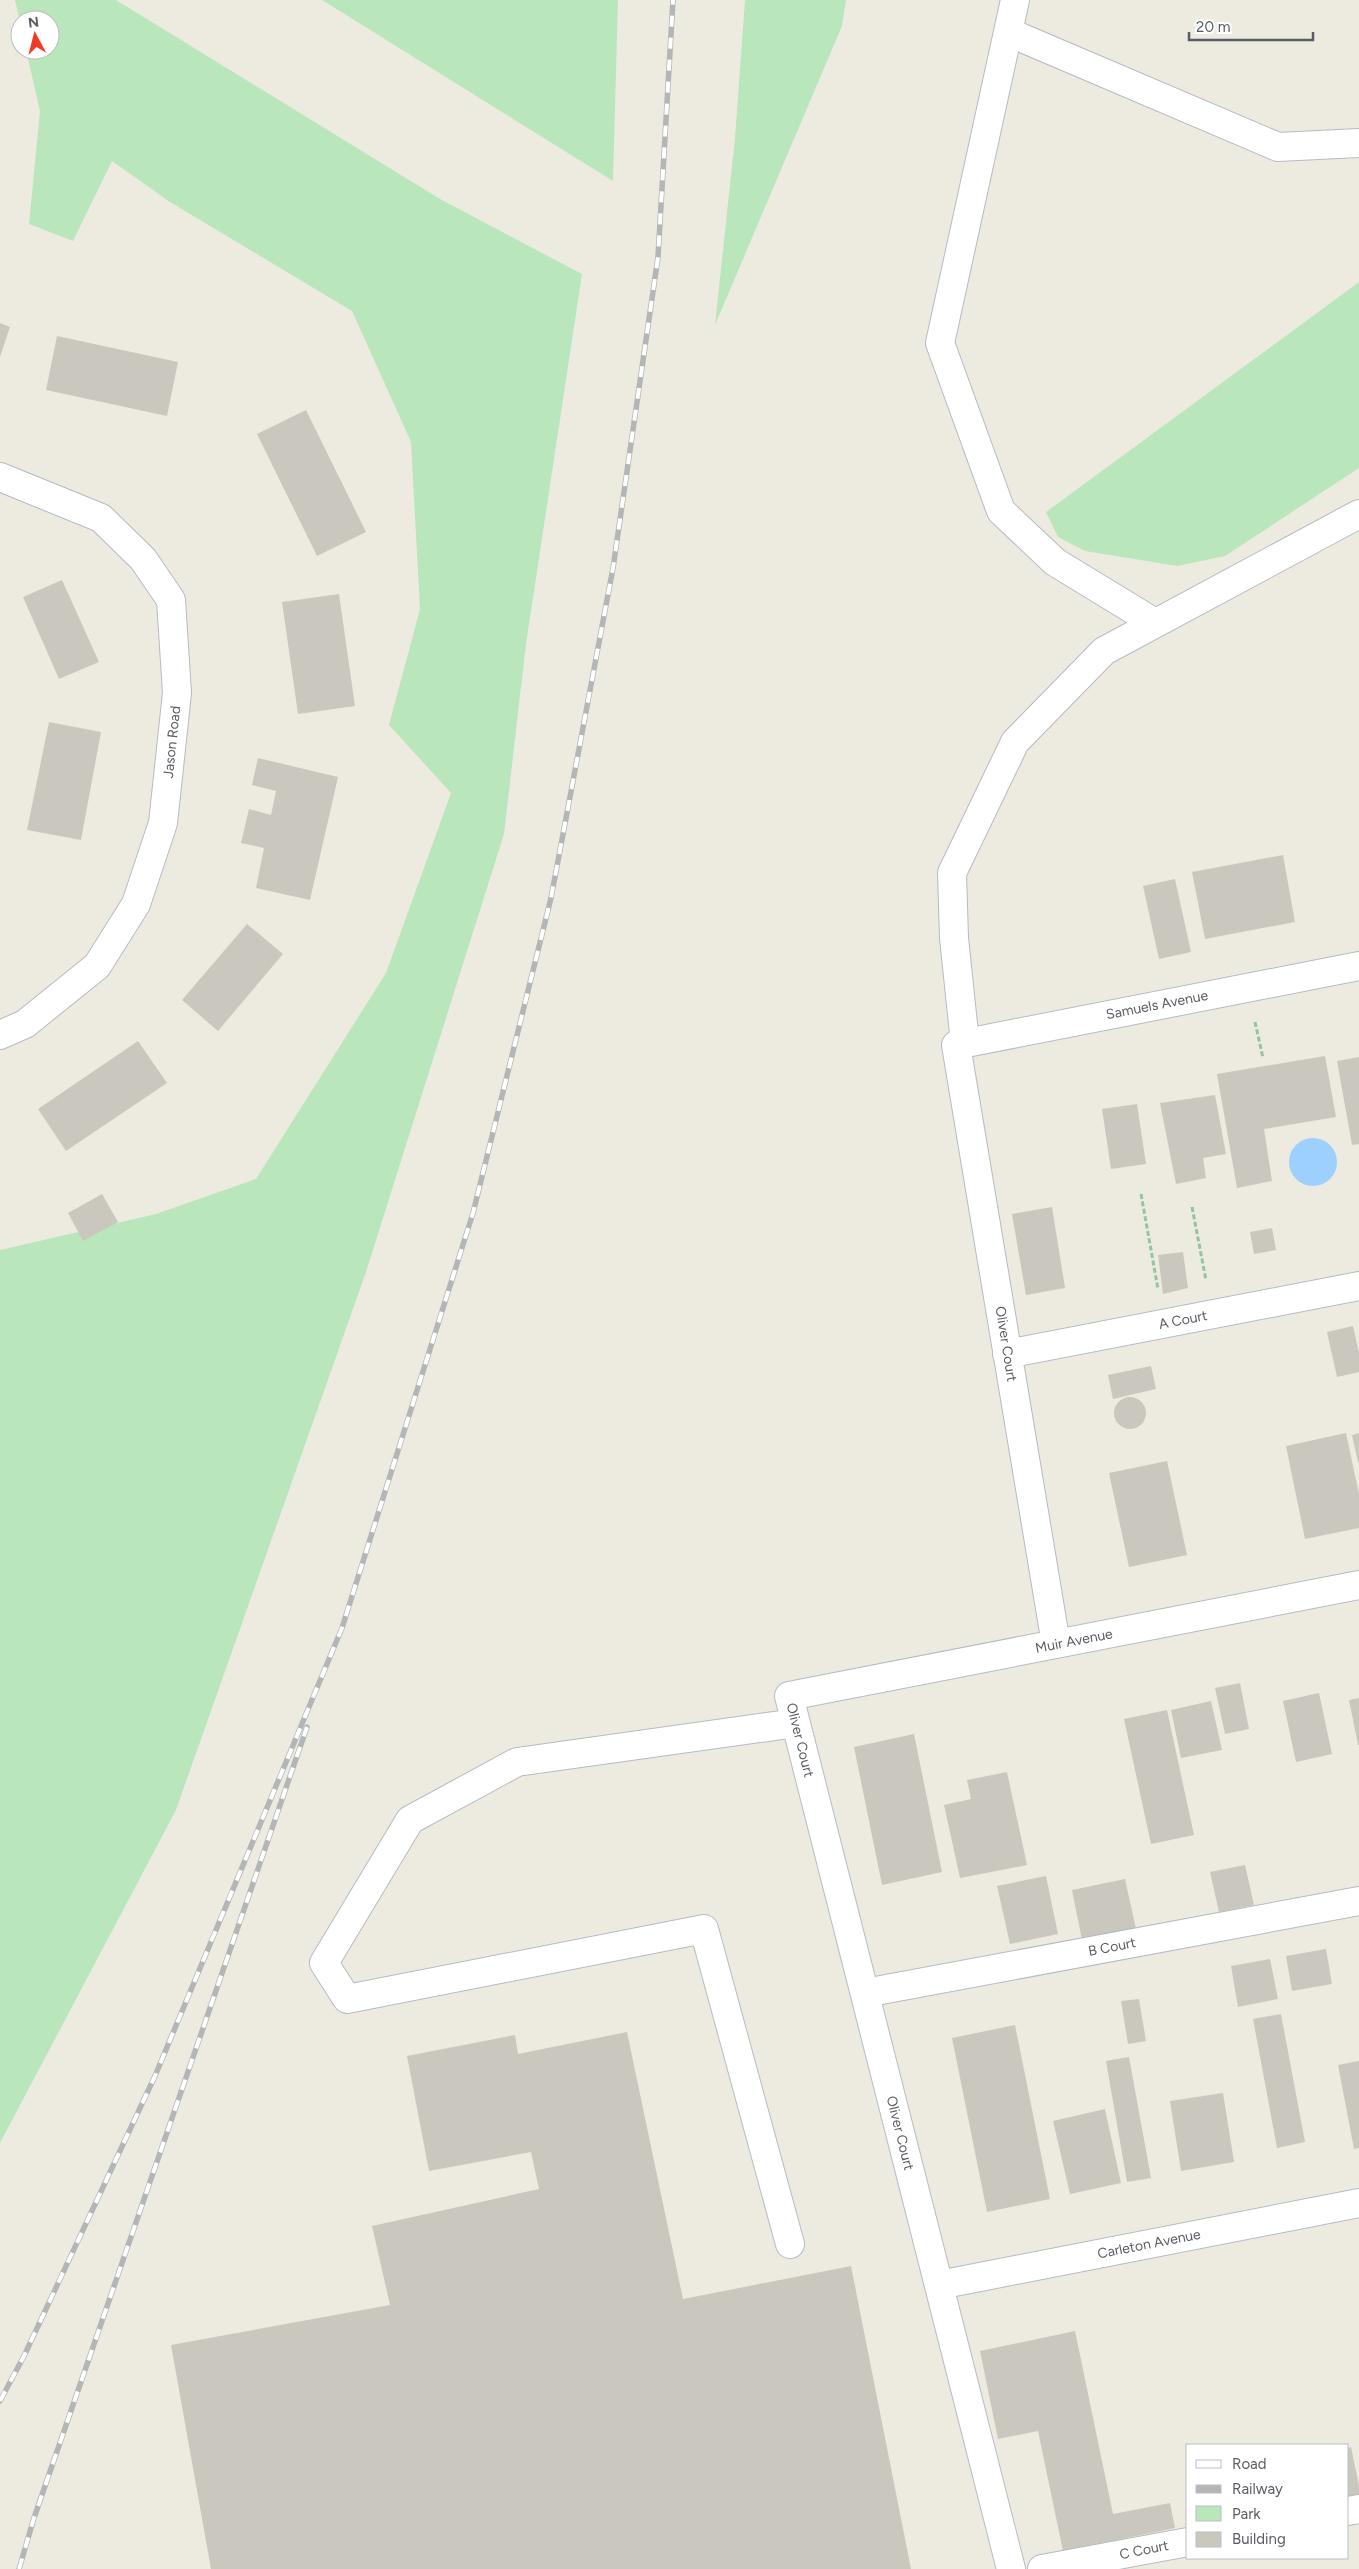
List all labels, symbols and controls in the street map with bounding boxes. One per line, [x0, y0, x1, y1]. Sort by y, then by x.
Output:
north arrow [10, 10, 60, 60]
scale bar [1189, 10, 1313, 42]
text: N [27, 13, 40, 32]
text: 20 m [1196, 18, 1230, 36]
street label: Jason Road [160, 705, 184, 779]
street label: Samuels Avenue [1105, 987, 1210, 1023]
street label: Oliver Court [992, 1305, 1020, 1383]
street label: A Court [1157, 1307, 1209, 1333]
street label: Muir Avenue [1034, 1625, 1114, 1657]
street label: Oliver Court [783, 1701, 817, 1779]
street label: B Court [1087, 1934, 1137, 1960]
street label: Oliver Court [883, 2094, 917, 2172]
street label: Carleton Avenue [1096, 2226, 1202, 2262]
legend [1186, 2444, 1349, 2559]
text: Road [1232, 2455, 1267, 2473]
text: Railway [1232, 2480, 1283, 2498]
text: Park [1232, 2505, 1261, 2523]
text: Building [1232, 2530, 1286, 2548]
street label: C Court [1118, 2537, 1170, 2563]

